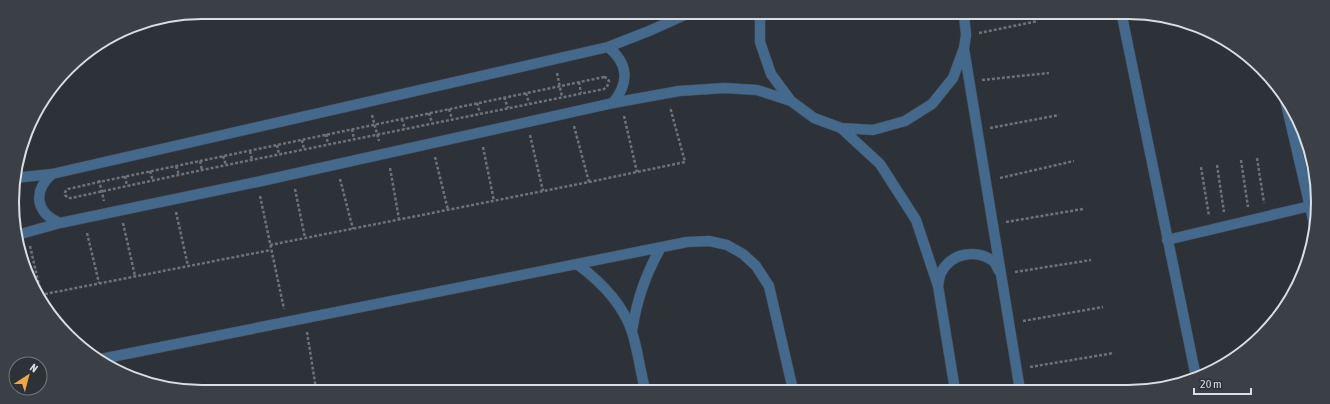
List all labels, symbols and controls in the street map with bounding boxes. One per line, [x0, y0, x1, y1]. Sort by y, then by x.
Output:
north arrow [8, 356, 48, 396]
text: N [28, 361, 40, 375]
scale bar [1194, 370, 1251, 396]
text: 20 m [1200, 377, 1222, 391]

